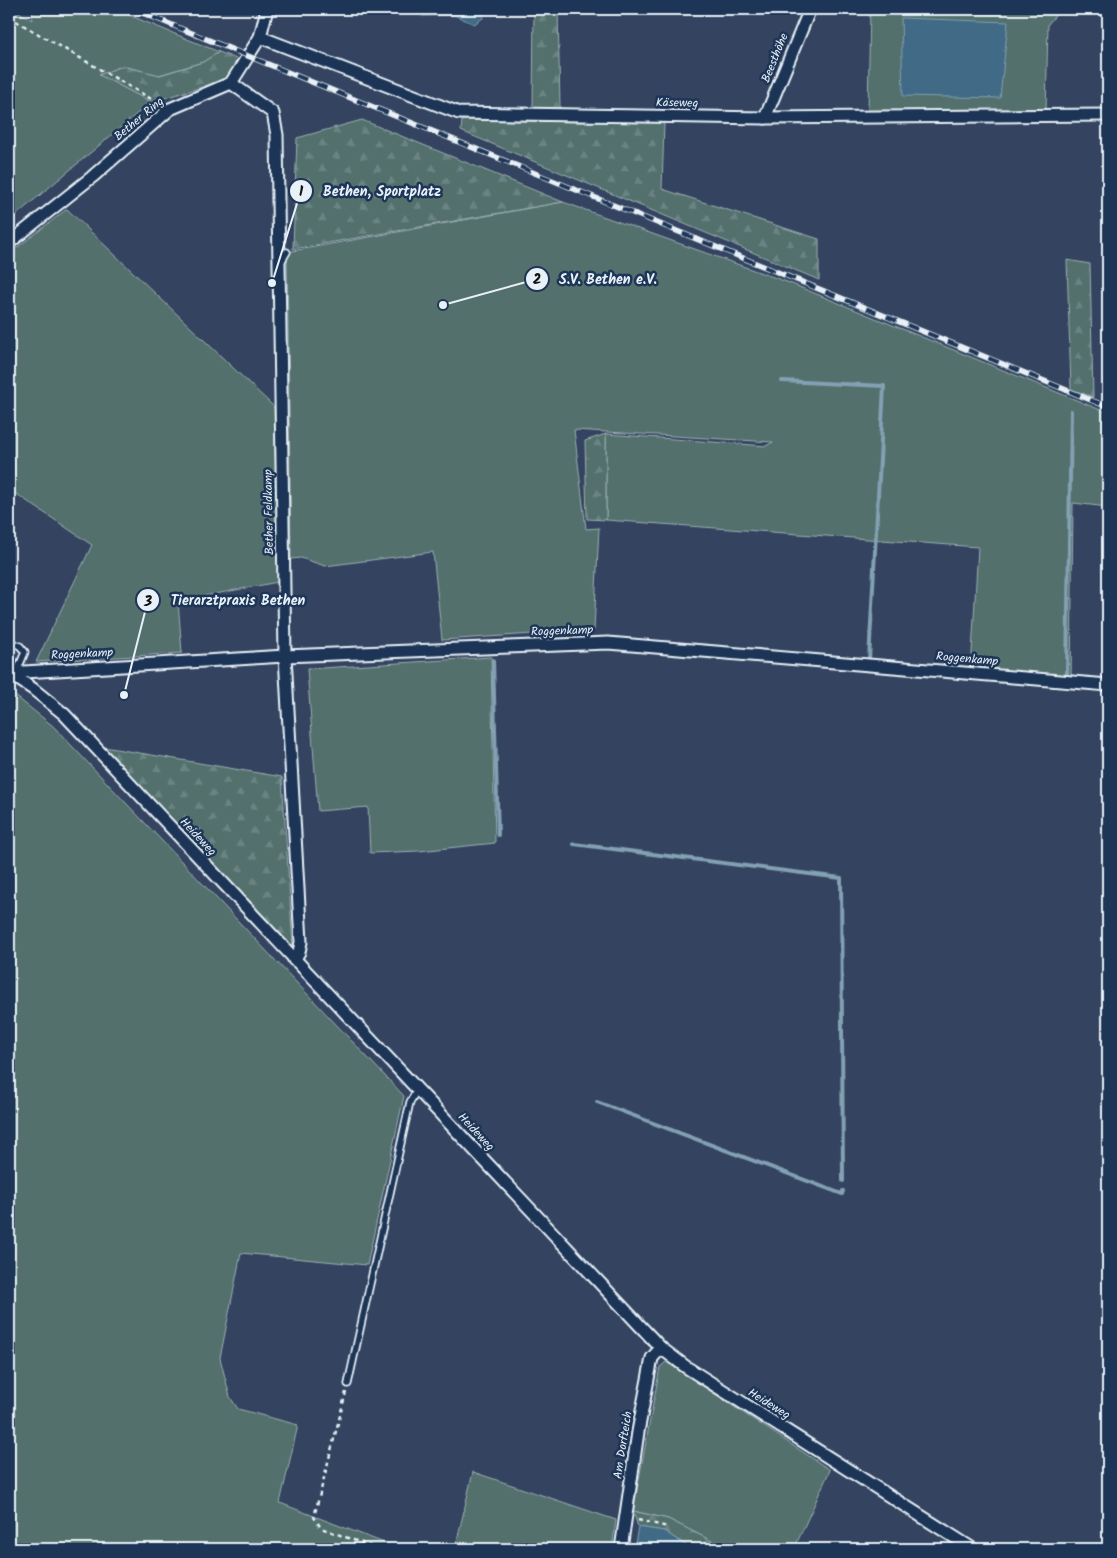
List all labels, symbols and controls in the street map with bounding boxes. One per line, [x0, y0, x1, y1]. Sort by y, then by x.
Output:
street label: Beesthöhe [756, 30, 794, 86]
street label: Bether Ring [110, 92, 168, 146]
street label: Käseweg [656, 93, 699, 113]
callout: Bethen, Sportplatz [288, 177, 451, 206]
text: 1 [299, 180, 304, 204]
text: Bethen, Sportplatz [323, 181, 441, 203]
callout: S.V. Bethen e.V. [524, 264, 667, 293]
text: 2 [533, 268, 542, 292]
text: S.V. Bethen e.V. [559, 269, 657, 291]
street label: Bether Feldkamp [259, 469, 279, 555]
callout: Tierarztpraxis Bethen [135, 586, 315, 615]
text: 3 [143, 590, 152, 614]
text: Tierarztpraxis Bethen [171, 590, 306, 612]
street label: Roggenkamp [531, 620, 594, 642]
street label: Roggenkamp [50, 643, 114, 665]
street label: Roggenkamp [935, 647, 999, 671]
street label: Heideweg [175, 813, 221, 861]
street label: Heideweg [453, 1108, 499, 1156]
street label: Heideweg [744, 1384, 794, 1425]
street label: Am Dorfteich [608, 1410, 638, 1480]

